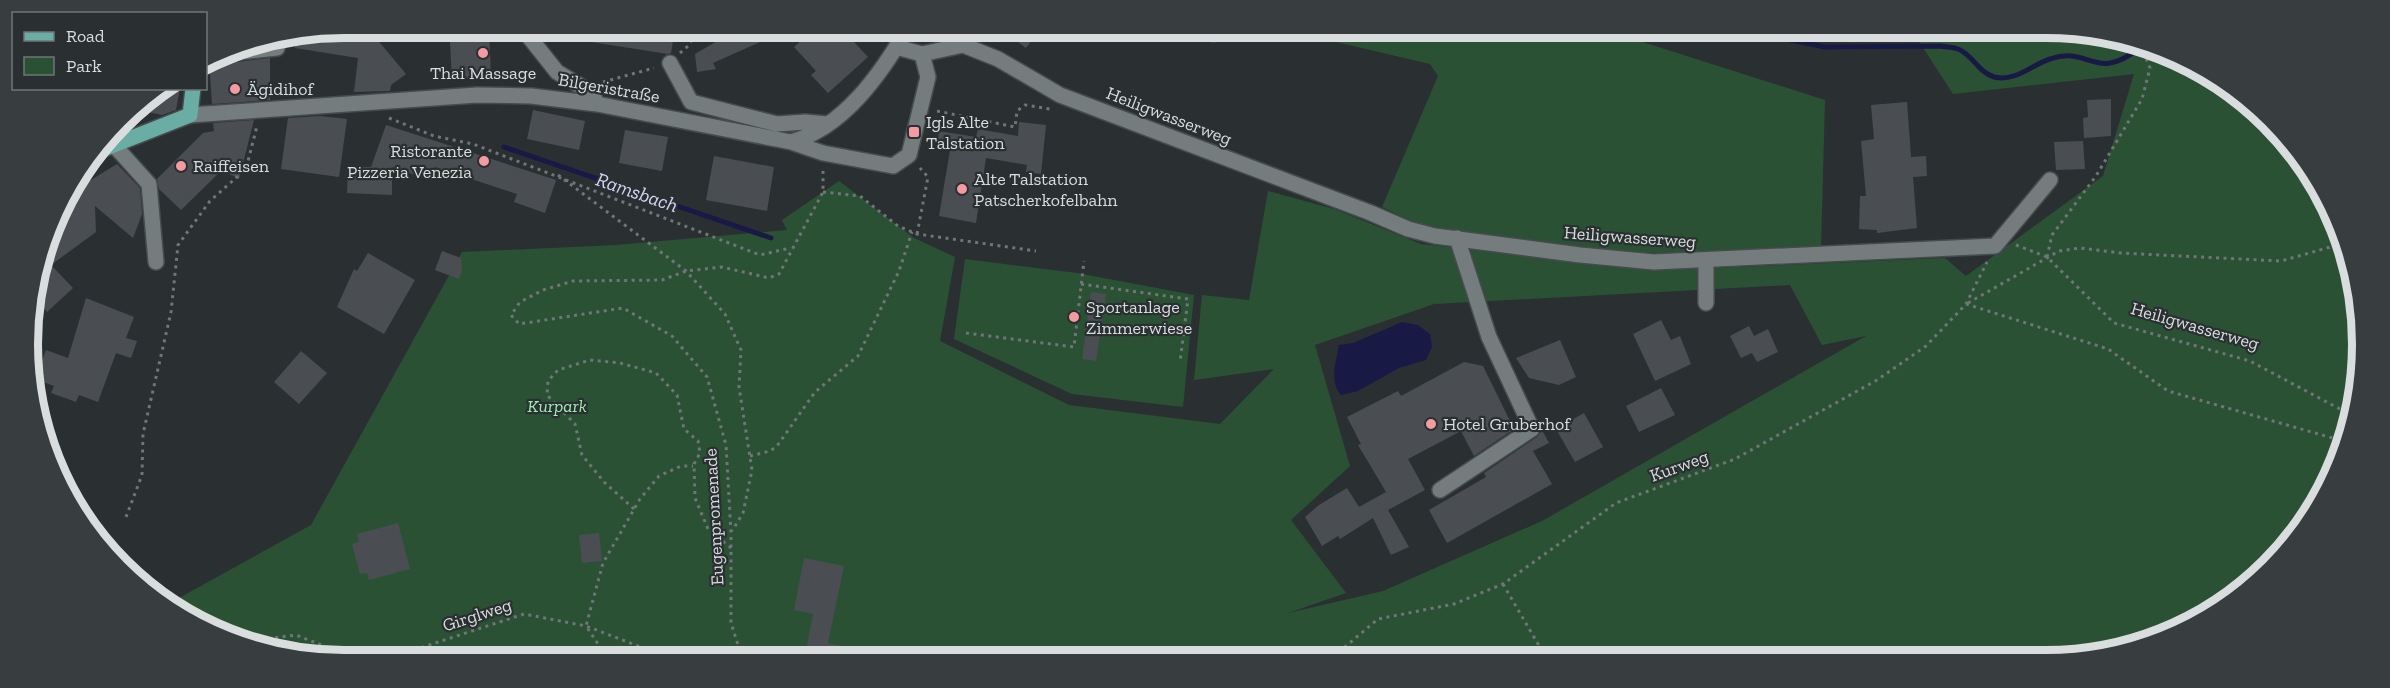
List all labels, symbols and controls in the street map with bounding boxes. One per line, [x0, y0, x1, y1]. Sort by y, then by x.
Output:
legend [12, 12, 207, 90]
text: Road [66, 25, 105, 47]
marker: Thai Massage [476, 46, 490, 60]
text: Park [66, 55, 102, 77]
place label: Thai Massage [430, 62, 536, 84]
street label: Bilgeristraße [557, 68, 661, 108]
place label: Ägidihof [247, 78, 315, 100]
marker: Ägidihof [228, 82, 242, 96]
street label: Heiligwasserweg [1103, 82, 1235, 150]
place label: Igls Alte Talstation [926, 111, 1005, 154]
marker: Igls Alte Talstation [907, 125, 921, 139]
place label: Ristorante Pizzeria Venezia [347, 140, 472, 183]
marker: Ristorante Pizzeria Venezia [477, 154, 491, 168]
place label: Raiffeisen [193, 155, 270, 177]
marker: Raiffeisen [174, 159, 188, 173]
water label: Ramsbach [593, 167, 681, 217]
place label: Alte Talstation Patscherkofelbahn [974, 168, 1118, 211]
marker: Alte Talstation Patscherkofelbahn [955, 182, 969, 196]
street label: Heiligwasserweg [1563, 221, 1697, 253]
place label: Sportanlage Zimmerwiese [1086, 296, 1192, 339]
street label: Heiligwasserweg [2128, 297, 2262, 355]
marker: Sportanlage Zimmerwiese [1067, 310, 1081, 324]
park label: Kurpark [527, 395, 587, 417]
place label: Hotel Gruberhof [1443, 413, 1571, 435]
marker: Hotel Gruberhof [1424, 417, 1438, 431]
street label: Kurweg [1647, 445, 1712, 487]
street label: Eugenpromenade [699, 448, 729, 586]
street label: Girglweg [440, 593, 514, 636]

